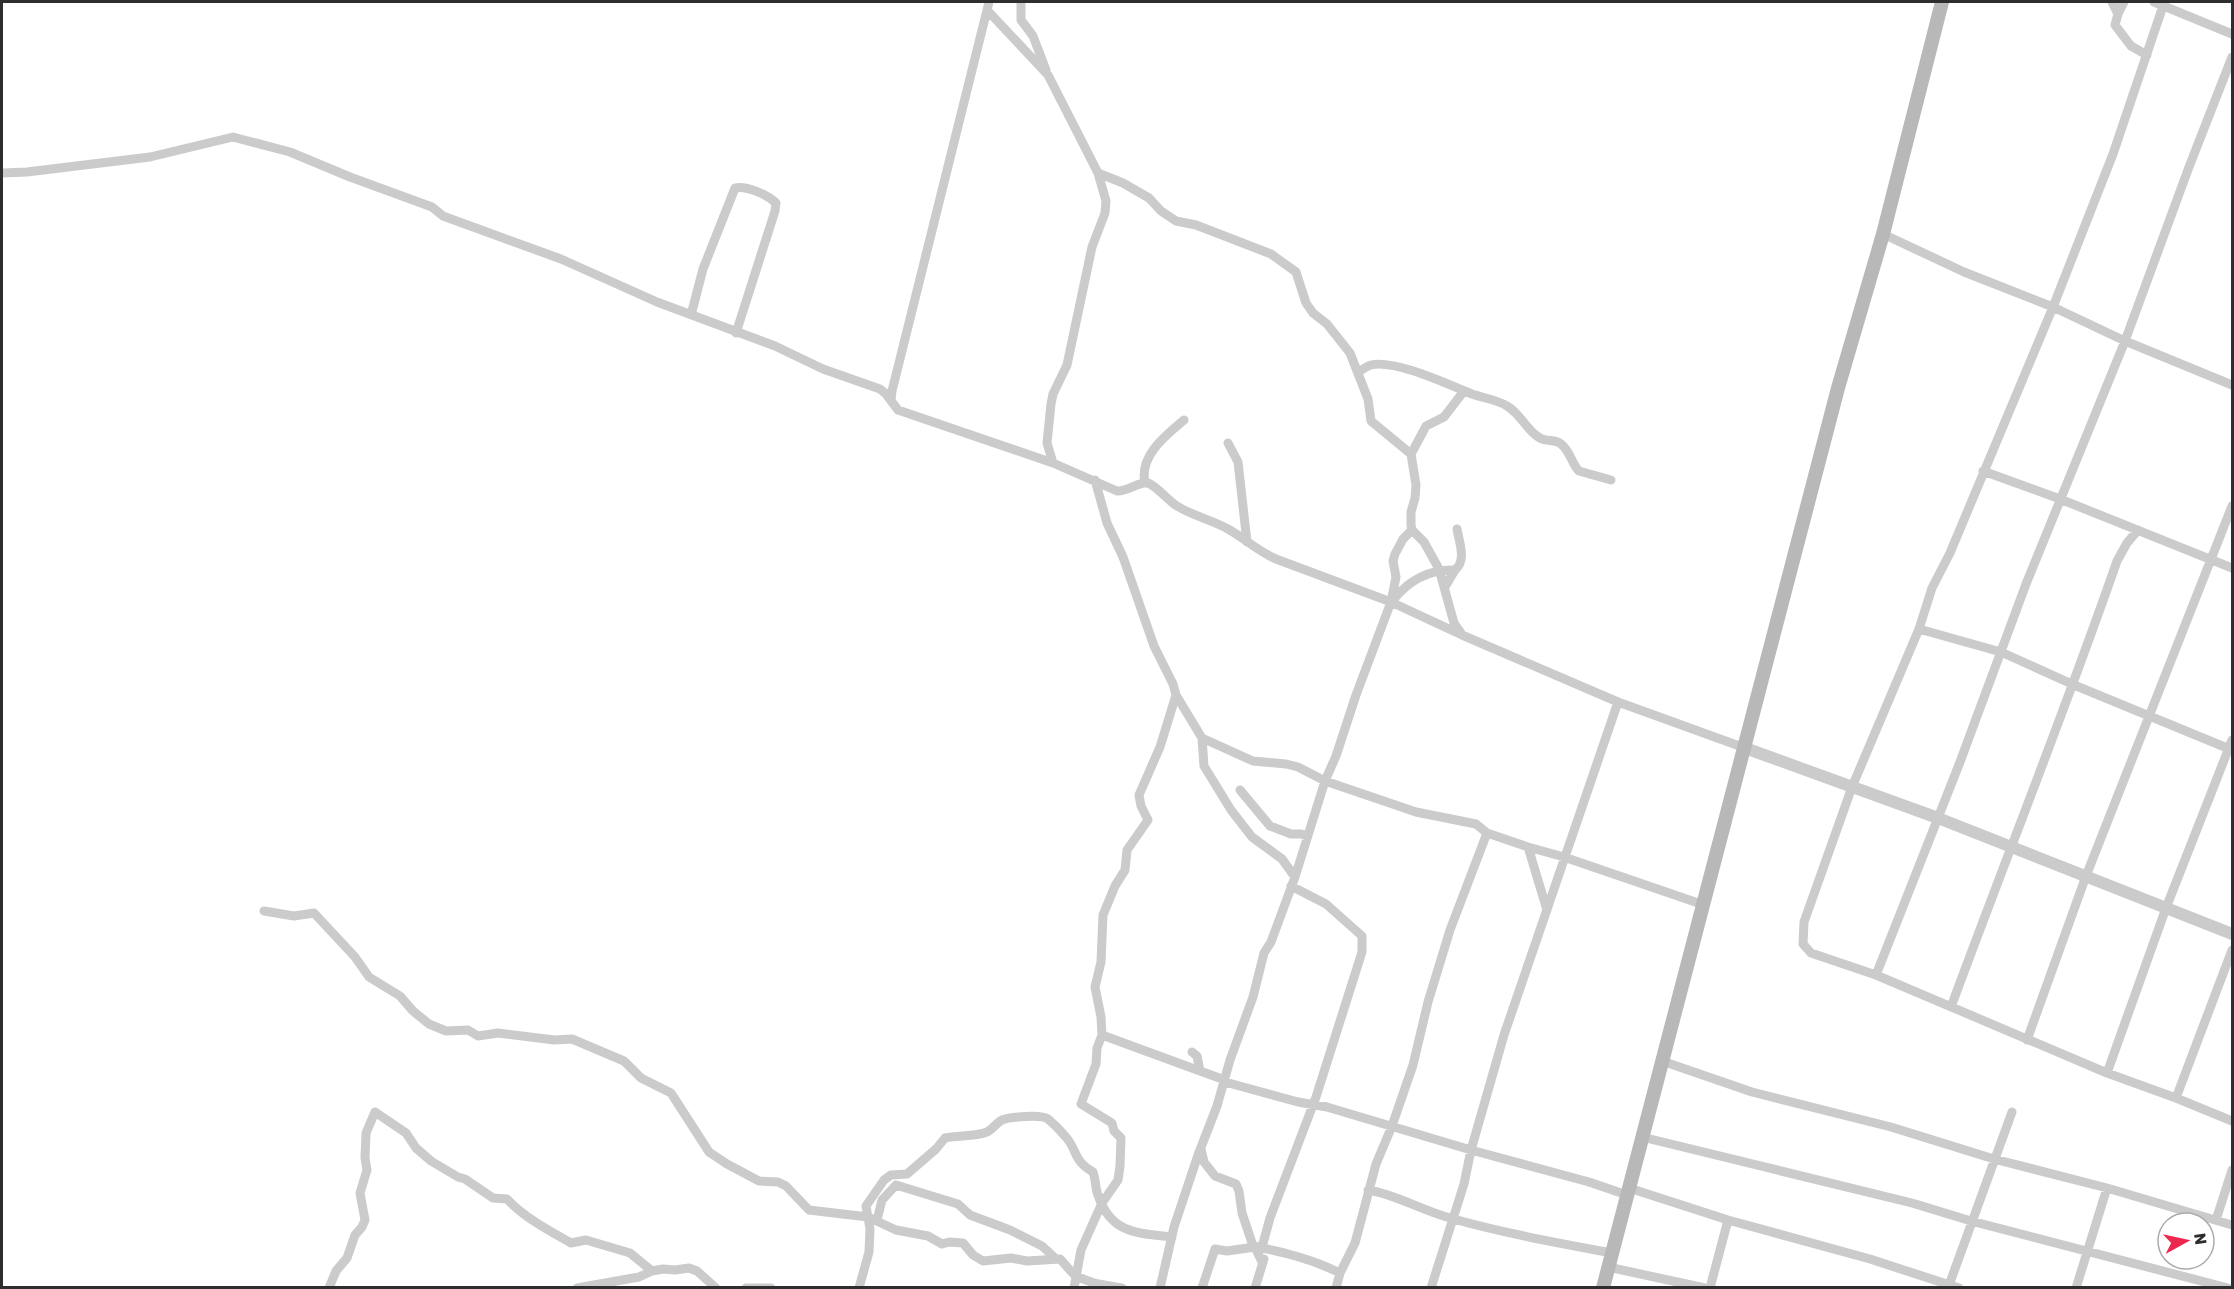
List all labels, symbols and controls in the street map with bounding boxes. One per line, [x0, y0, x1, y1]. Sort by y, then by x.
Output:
north arrow [2156, 1211, 2216, 1271]
text: N [2190, 1232, 2211, 1246]

